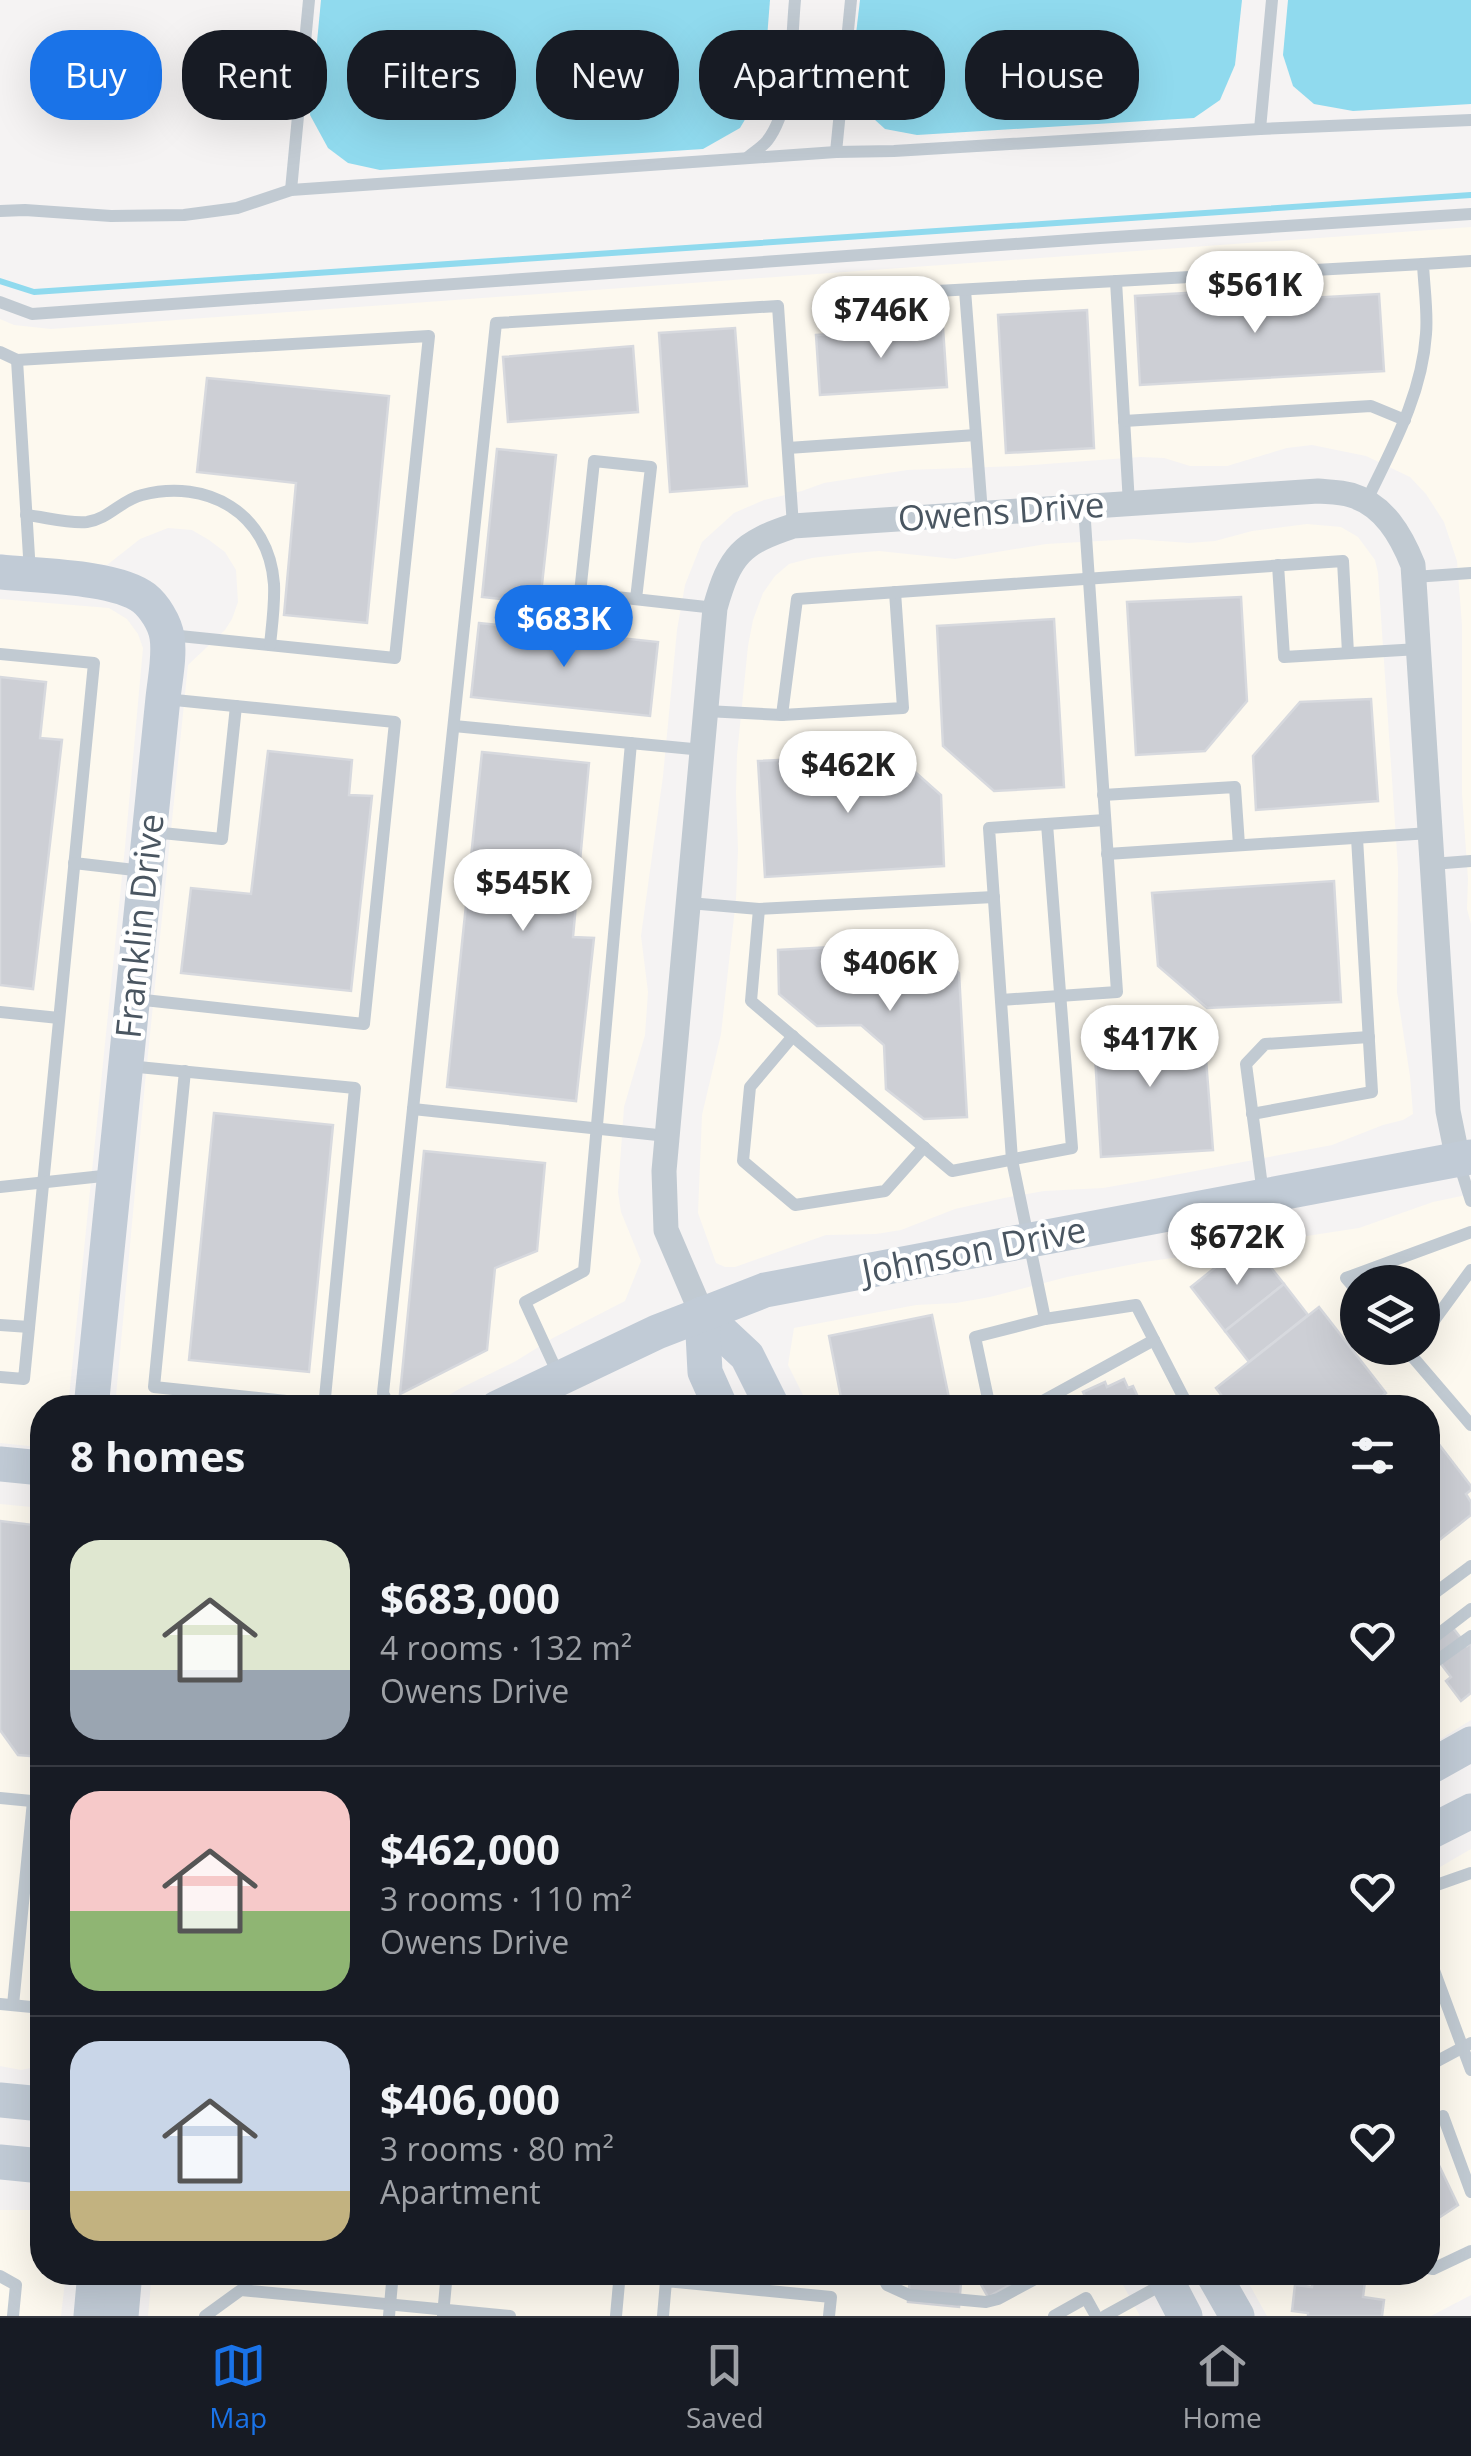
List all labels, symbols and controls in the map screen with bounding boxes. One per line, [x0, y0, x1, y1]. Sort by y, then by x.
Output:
chip: Buy [30, 30, 162, 120]
chip: Rent [182, 30, 327, 120]
chip: Filters [347, 30, 516, 120]
chip: New [536, 30, 679, 120]
chip: Apartment [699, 30, 945, 120]
chip: House [965, 30, 1139, 120]
pin: $561K [1185, 251, 1325, 336]
text: $561K [1208, 262, 1302, 305]
pin: $746K [811, 276, 951, 361]
text: $746K [834, 287, 928, 330]
street label: Owens Drive [896, 480, 1106, 541]
pin: $683K [494, 585, 634, 670]
text: $683K [517, 596, 611, 639]
pin: $462K [778, 731, 918, 816]
text: $462K [801, 742, 895, 785]
street label: Franklin Drive [103, 811, 174, 1040]
pin: $545K [453, 849, 593, 934]
text: $545K [476, 860, 570, 903]
pin: $406K [820, 929, 960, 1014]
text: $406K [843, 940, 937, 983]
pin: $417K [1080, 1005, 1220, 1090]
text: $417K [1103, 1016, 1197, 1059]
pin: $672K [1167, 1203, 1307, 1288]
street label: Johnson Drive [855, 1205, 1090, 1295]
text: $672K [1190, 1214, 1284, 1257]
map controls [1340, 1265, 1440, 1365]
button: layers [1340, 1265, 1440, 1365]
text: 8 homes [70, 1427, 245, 1484]
icon: filters [1345, 1428, 1400, 1483]
text: $683,000 [380, 1569, 560, 1626]
icon: home [150, 1580, 270, 1700]
icon: heart [1345, 1613, 1400, 1668]
text: 4 rooms · 132 m² [380, 1626, 632, 1669]
text: Owens Drive [380, 1669, 569, 1712]
text: $462,000 [380, 1820, 560, 1877]
icon: home [150, 1831, 270, 1951]
icon: heart [1345, 1864, 1400, 1919]
text: 3 rooms · 110 m² [380, 1877, 632, 1920]
text: Owens Drive [380, 1920, 569, 1963]
text: $406,000 [380, 2070, 560, 2127]
icon: home [150, 2081, 270, 2201]
icon: heart [1345, 2114, 1400, 2169]
text: 3 rooms · 80 m² [380, 2127, 614, 2170]
text: Apartment [380, 2170, 541, 2213]
tab: Map [209, 2338, 267, 2436]
tab: Saved [686, 2338, 764, 2436]
tab: Home [1182, 2338, 1262, 2436]

